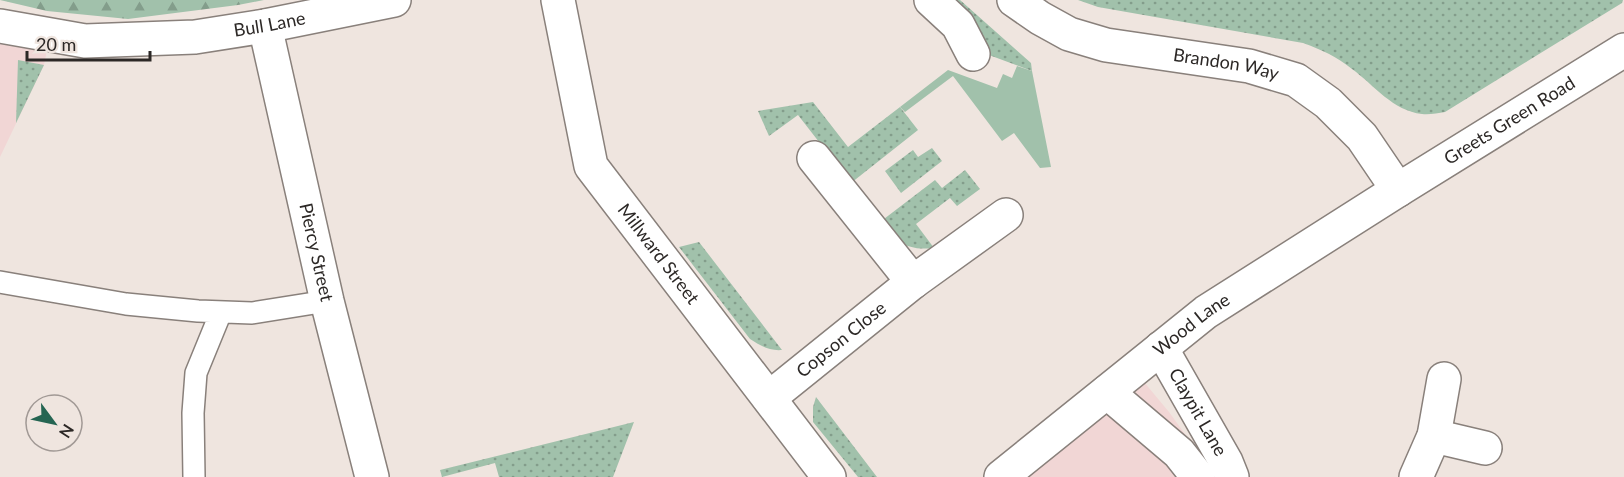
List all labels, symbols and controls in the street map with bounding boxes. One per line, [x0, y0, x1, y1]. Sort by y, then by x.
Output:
street label: Bull Lane [232, 6, 307, 41]
scale bar [27, 24, 150, 62]
text: 20 m [36, 33, 76, 55]
street label: Brandon Way [1172, 43, 1283, 85]
street label: Greets Green Road [1440, 71, 1579, 169]
street label: Millward Street [614, 199, 705, 308]
street label: Piercy Street [295, 201, 339, 304]
street label: Wood Lane [1148, 288, 1233, 360]
street label: Copson Close [792, 296, 890, 382]
street label: Claypit Lane [1165, 364, 1232, 460]
north arrow [24, 393, 84, 453]
text: N [56, 421, 78, 442]

